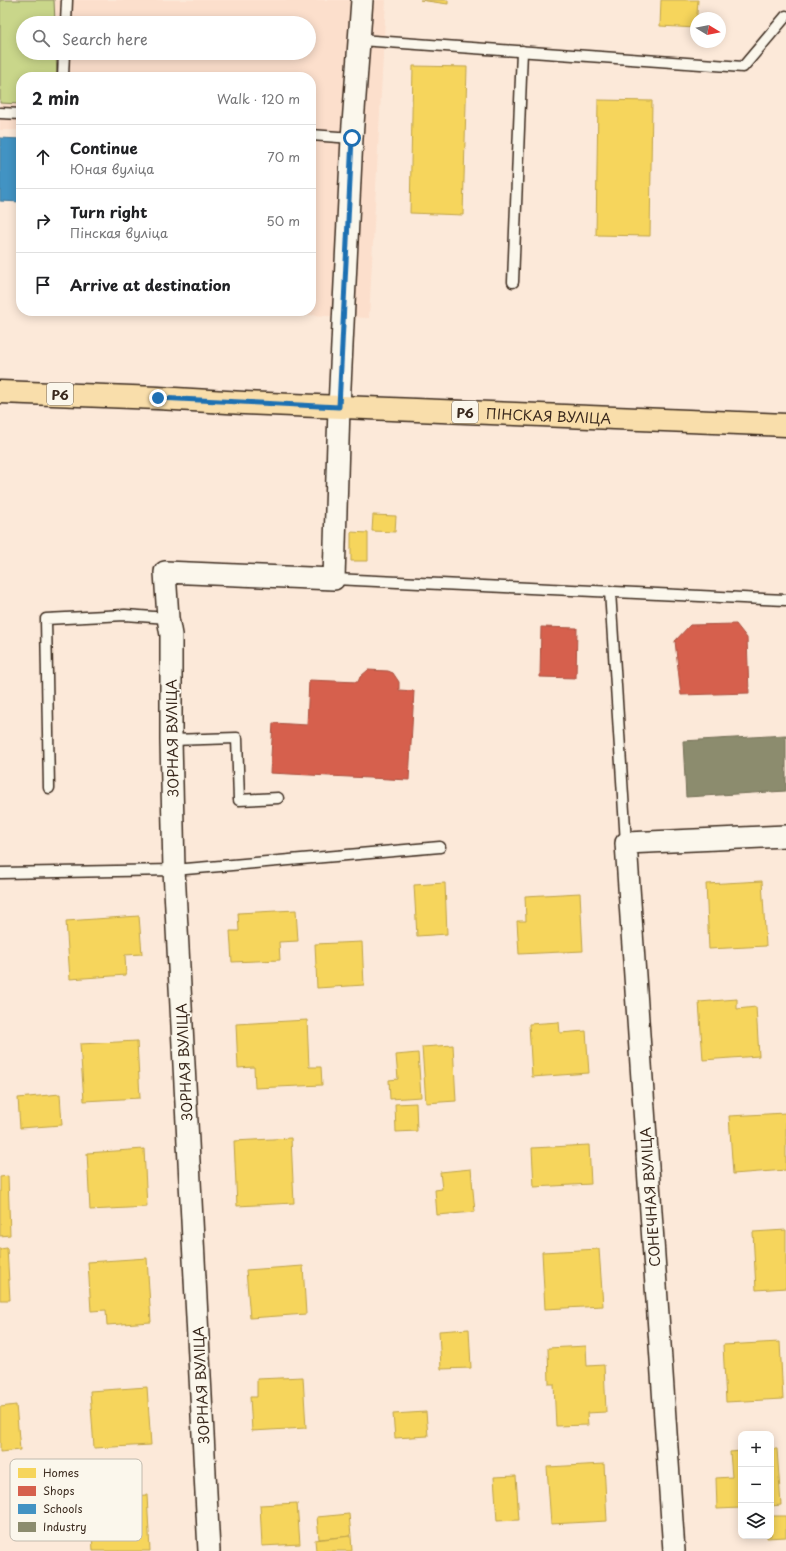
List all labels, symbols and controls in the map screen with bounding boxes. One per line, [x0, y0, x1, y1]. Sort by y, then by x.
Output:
north arrow [690, 12, 726, 48]
search box [16, 16, 316, 60]
icon: search [30, 27, 52, 49]
text: Search here [62, 27, 148, 50]
text: 2 min [32, 85, 79, 111]
text: Walk · 120 m [217, 89, 300, 108]
route start [343, 129, 361, 147]
text: Continue [70, 136, 138, 159]
icon: ahead [32, 146, 54, 168]
text: 70 m [267, 147, 300, 166]
text: Юная вуліца [70, 159, 154, 178]
text: Turn right [70, 200, 147, 223]
icon: right [32, 210, 54, 232]
text: 50 m [266, 211, 300, 230]
text: Пінская вуліца [70, 223, 168, 242]
text: Arrive at destination [70, 273, 231, 296]
icon: arrive [32, 274, 54, 296]
road number: Р6 [47, 383, 73, 405]
route end [149, 389, 167, 407]
road number: Р6 [452, 401, 478, 423]
street label: ПІНСКАЯ ВУЛІЦА [485, 402, 612, 428]
street label: ЗОРНАЯ ВУЛІЦА [160, 679, 184, 797]
street label: ЗОРНАЯ ВУЛІЦА [170, 1002, 198, 1121]
street label: СОНЕЧНАЯ ВУЛІЦА [635, 1126, 665, 1268]
street label: ЗОРНАЯ ВУЛІЦА [187, 1325, 215, 1444]
map controls [738, 1431, 774, 1539]
button: + [738, 1431, 774, 1467]
legend [10, 1459, 142, 1541]
text: Homes [43, 1464, 79, 1481]
button: − [738, 1467, 774, 1503]
text: Shops [43, 1482, 74, 1499]
text: Schools [43, 1500, 83, 1517]
button: layers [738, 1503, 774, 1539]
text: Industry [43, 1518, 87, 1535]

